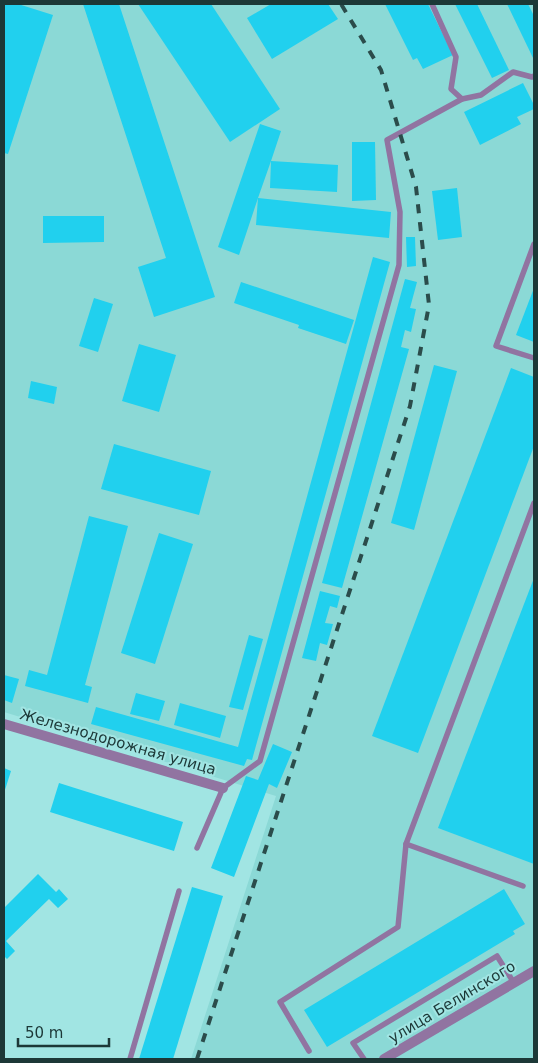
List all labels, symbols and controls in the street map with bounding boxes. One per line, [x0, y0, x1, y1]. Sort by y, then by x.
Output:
street label: Железнодорожная улица [18, 705, 218, 779]
street label: улица Белинского [385, 957, 519, 1047]
scale bar [18, 1016, 109, 1048]
text: 50 m [25, 1024, 63, 1042]

